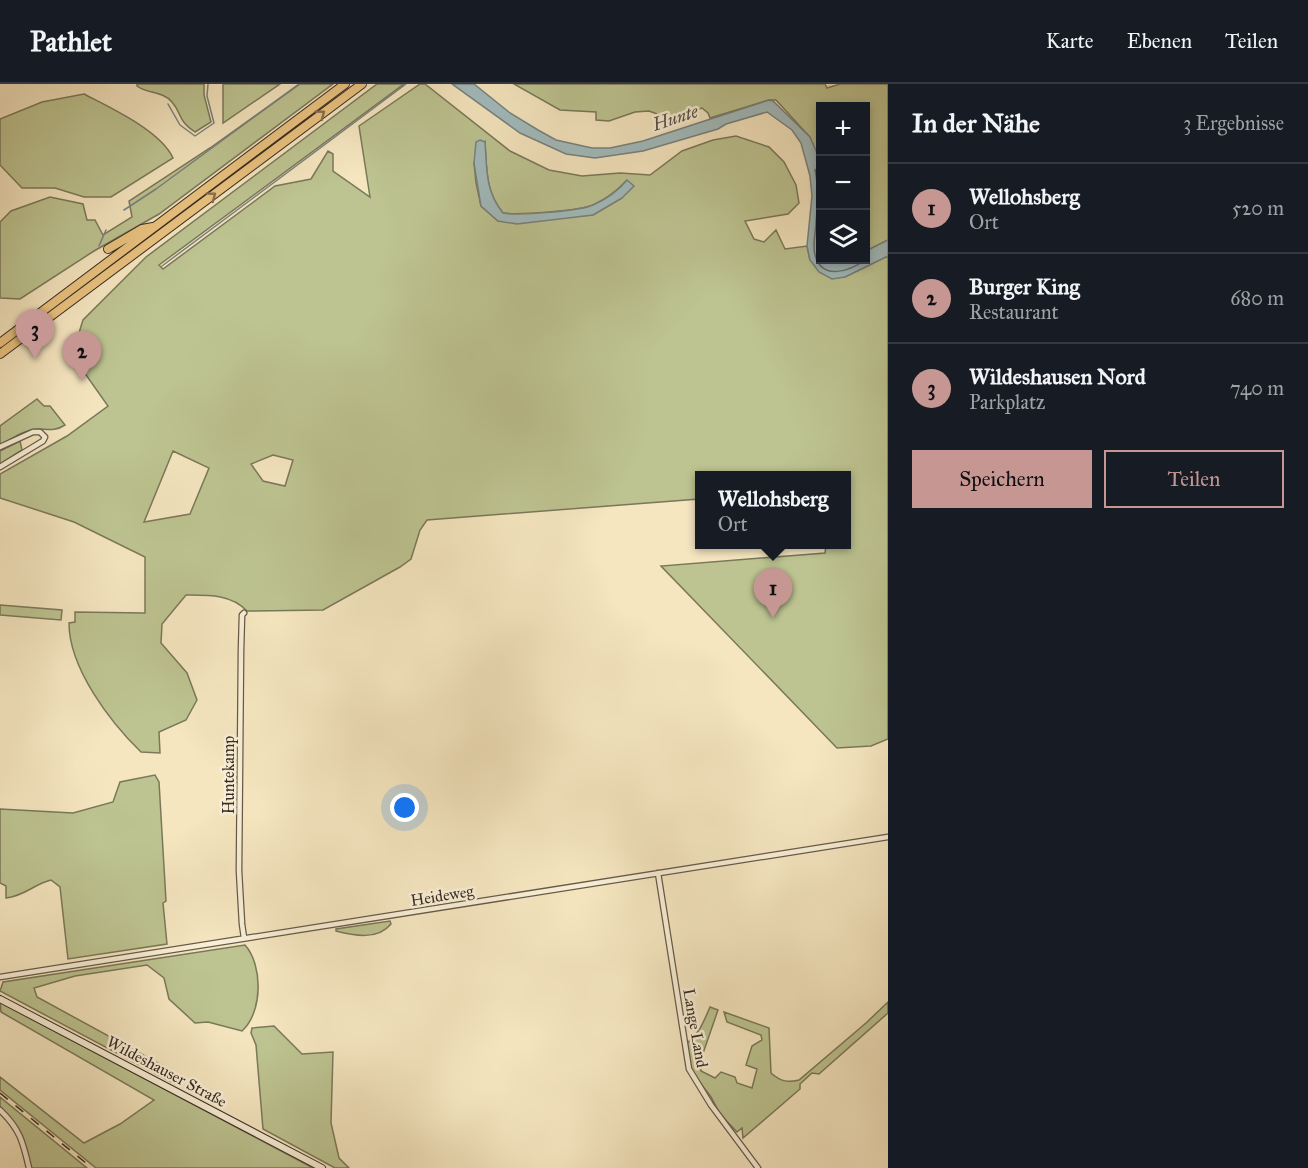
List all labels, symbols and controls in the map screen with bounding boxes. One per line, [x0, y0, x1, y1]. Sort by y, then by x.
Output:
text: Pathlet [30, 24, 112, 59]
text: Karte [1046, 28, 1094, 54]
text: Ebenen [1127, 28, 1192, 54]
text: Teilen [1225, 28, 1278, 54]
water label: Hunte [649, 100, 702, 136]
map controls [816, 102, 870, 264]
button: + [816, 102, 870, 156]
text: In der Nähe [912, 107, 1040, 139]
one-way arrow [314, 111, 325, 122]
text: 3 Ergebnisse [1183, 111, 1284, 135]
button: − [816, 156, 870, 210]
text: Wellohsberg [969, 183, 1080, 210]
one-way arrow [205, 192, 216, 203]
text: 1 [928, 196, 935, 220]
text: 520 m [1232, 196, 1284, 220]
button: layers [816, 210, 870, 264]
text: Ort [969, 210, 999, 234]
text: Burger King [969, 273, 1080, 300]
text: 2 [927, 286, 936, 310]
text: 680 m [1230, 286, 1284, 310]
text: Restaurant [969, 300, 1059, 324]
pin: 3 [15, 310, 54, 359]
pin: 2 [62, 332, 101, 381]
text: Wildeshausen Nord [969, 363, 1146, 390]
text: 3 [928, 376, 936, 400]
text: 740 m [1230, 376, 1284, 400]
text: Parkplatz [969, 390, 1045, 414]
button: Speichern [912, 450, 1092, 508]
button: Teilen [1104, 450, 1284, 508]
popup [695, 471, 851, 549]
text: Wellohsberg [718, 485, 828, 512]
text: Ort [718, 512, 747, 536]
pin: 1 [754, 568, 792, 618]
street label: Huntekamp [219, 736, 238, 814]
your location [390, 793, 419, 822]
street label: Heideweg [409, 881, 476, 911]
street label: Lange Land [678, 987, 712, 1069]
street label: Wildeshauser Straße [104, 1032, 230, 1111]

